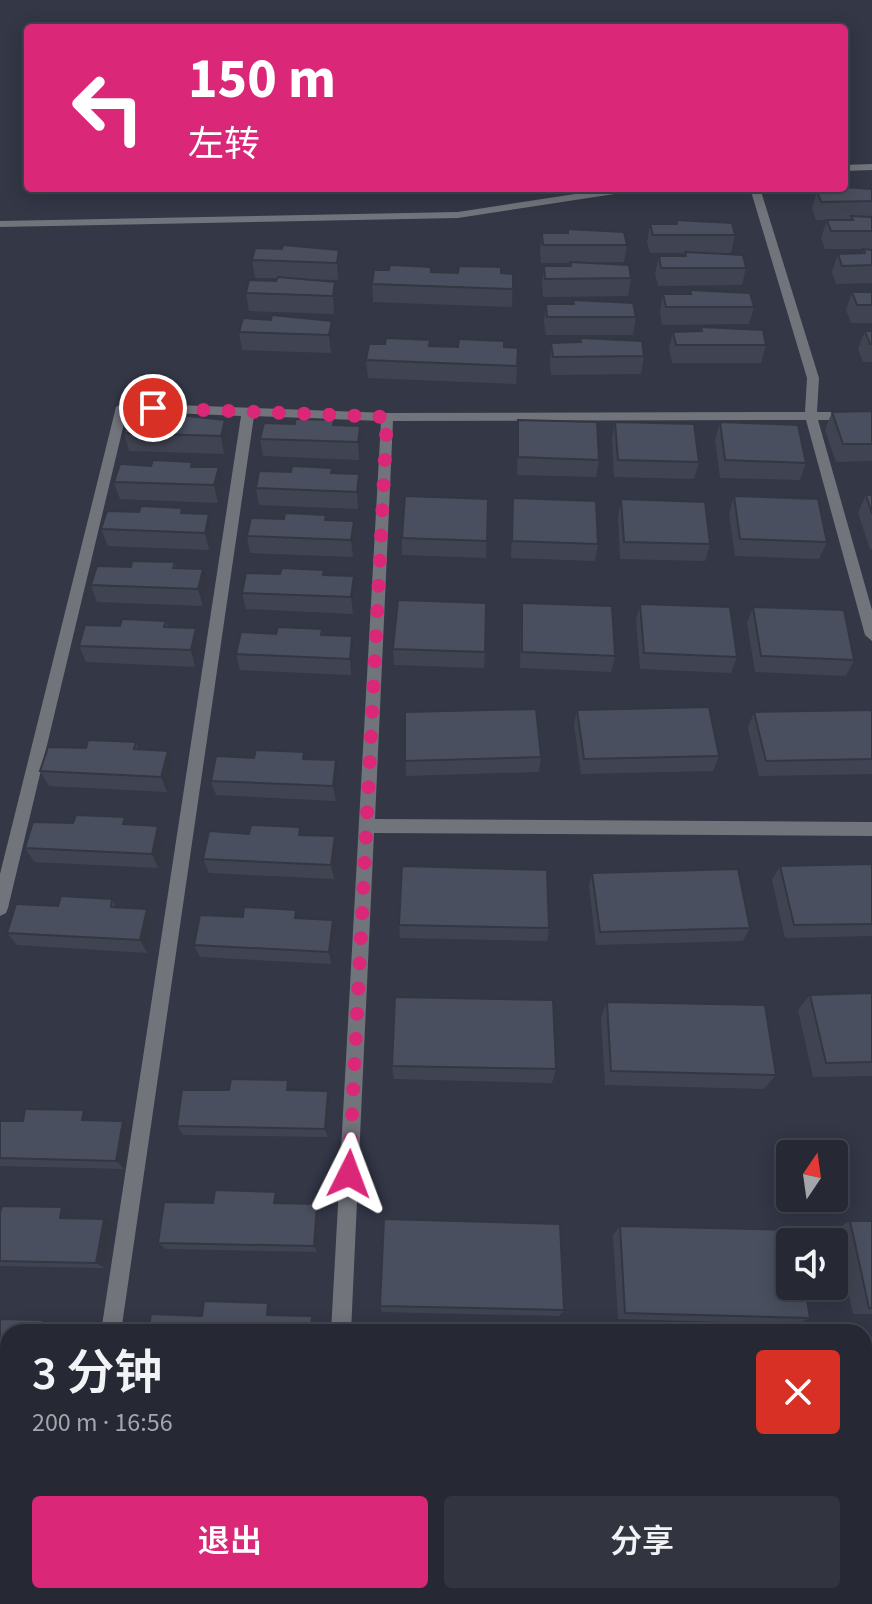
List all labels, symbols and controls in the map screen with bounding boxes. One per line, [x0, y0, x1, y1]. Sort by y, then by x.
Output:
text: 150 m [188, 40, 336, 119]
icon: left [56, 56, 160, 160]
text: 左转 [188, 119, 260, 170]
pin [119, 374, 187, 442]
icon: arrive [131, 386, 175, 430]
position arrow [307, 1132, 391, 1216]
north arrow [776, 1140, 848, 1212]
map controls [776, 1140, 848, 1300]
button: sound [776, 1228, 848, 1300]
text: 3 分钟 [32, 1340, 162, 1408]
button: close [756, 1350, 840, 1434]
text: 200 m · 16:56 [32, 1404, 173, 1441]
button: 退出 [32, 1496, 428, 1588]
button: 分享 [444, 1496, 840, 1588]

